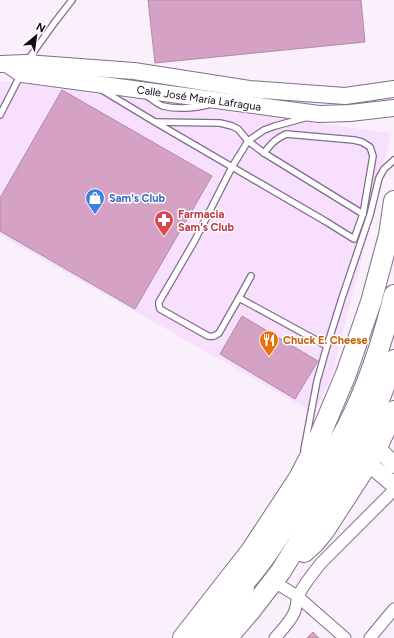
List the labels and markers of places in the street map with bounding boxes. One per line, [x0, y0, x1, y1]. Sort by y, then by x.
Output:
shop icon: Sam's Club [84, 187, 106, 215]
place label: Sam's Club [109, 192, 165, 205]
place label: Farmacia Sam's Club [178, 208, 234, 234]
pharmacy icon: Farmacia Sam's Club [153, 209, 175, 237]
restaurant icon: Chuck E. Cheese [258, 329, 280, 357]
place label: Chuck E. Cheese [283, 334, 368, 347]

